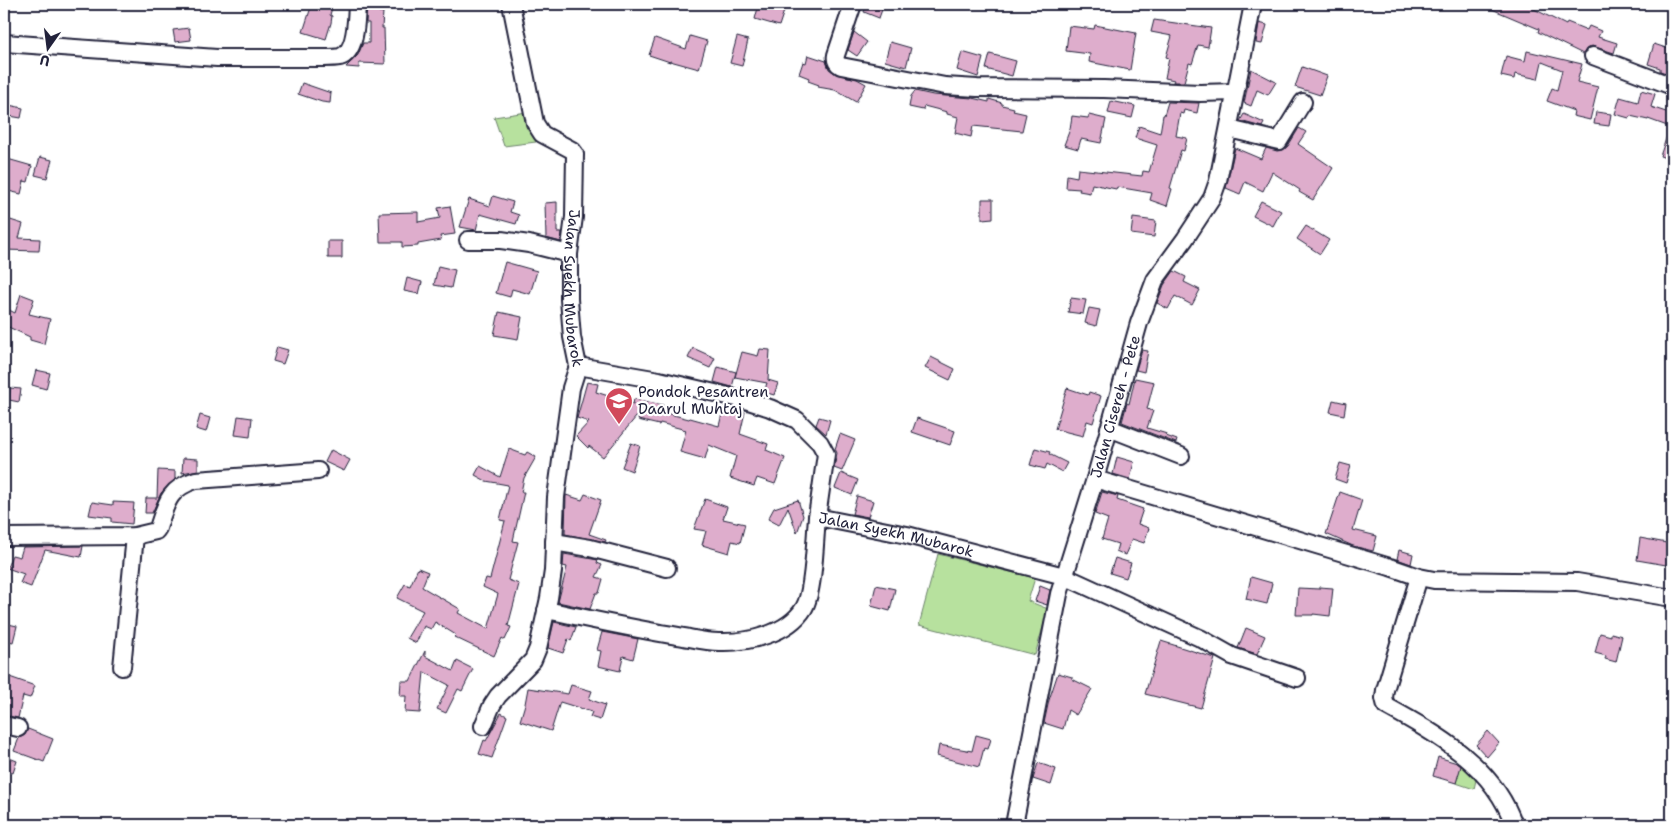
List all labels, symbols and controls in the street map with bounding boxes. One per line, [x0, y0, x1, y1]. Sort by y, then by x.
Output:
north arrow [22, 22, 72, 72]
text: U [38, 51, 52, 71]
street label: Jalan Syekh Mubarok [559, 209, 588, 369]
street label: Jalan Cisereh - Pete [1086, 333, 1145, 480]
place label: Pondok Pesantren Daarul Muhtaj [638, 382, 769, 419]
school or university icon: Pondok Pesantren Daarul Muhtaj [604, 386, 634, 425]
street label: Jalan Syekh Mubarok [817, 508, 976, 562]

